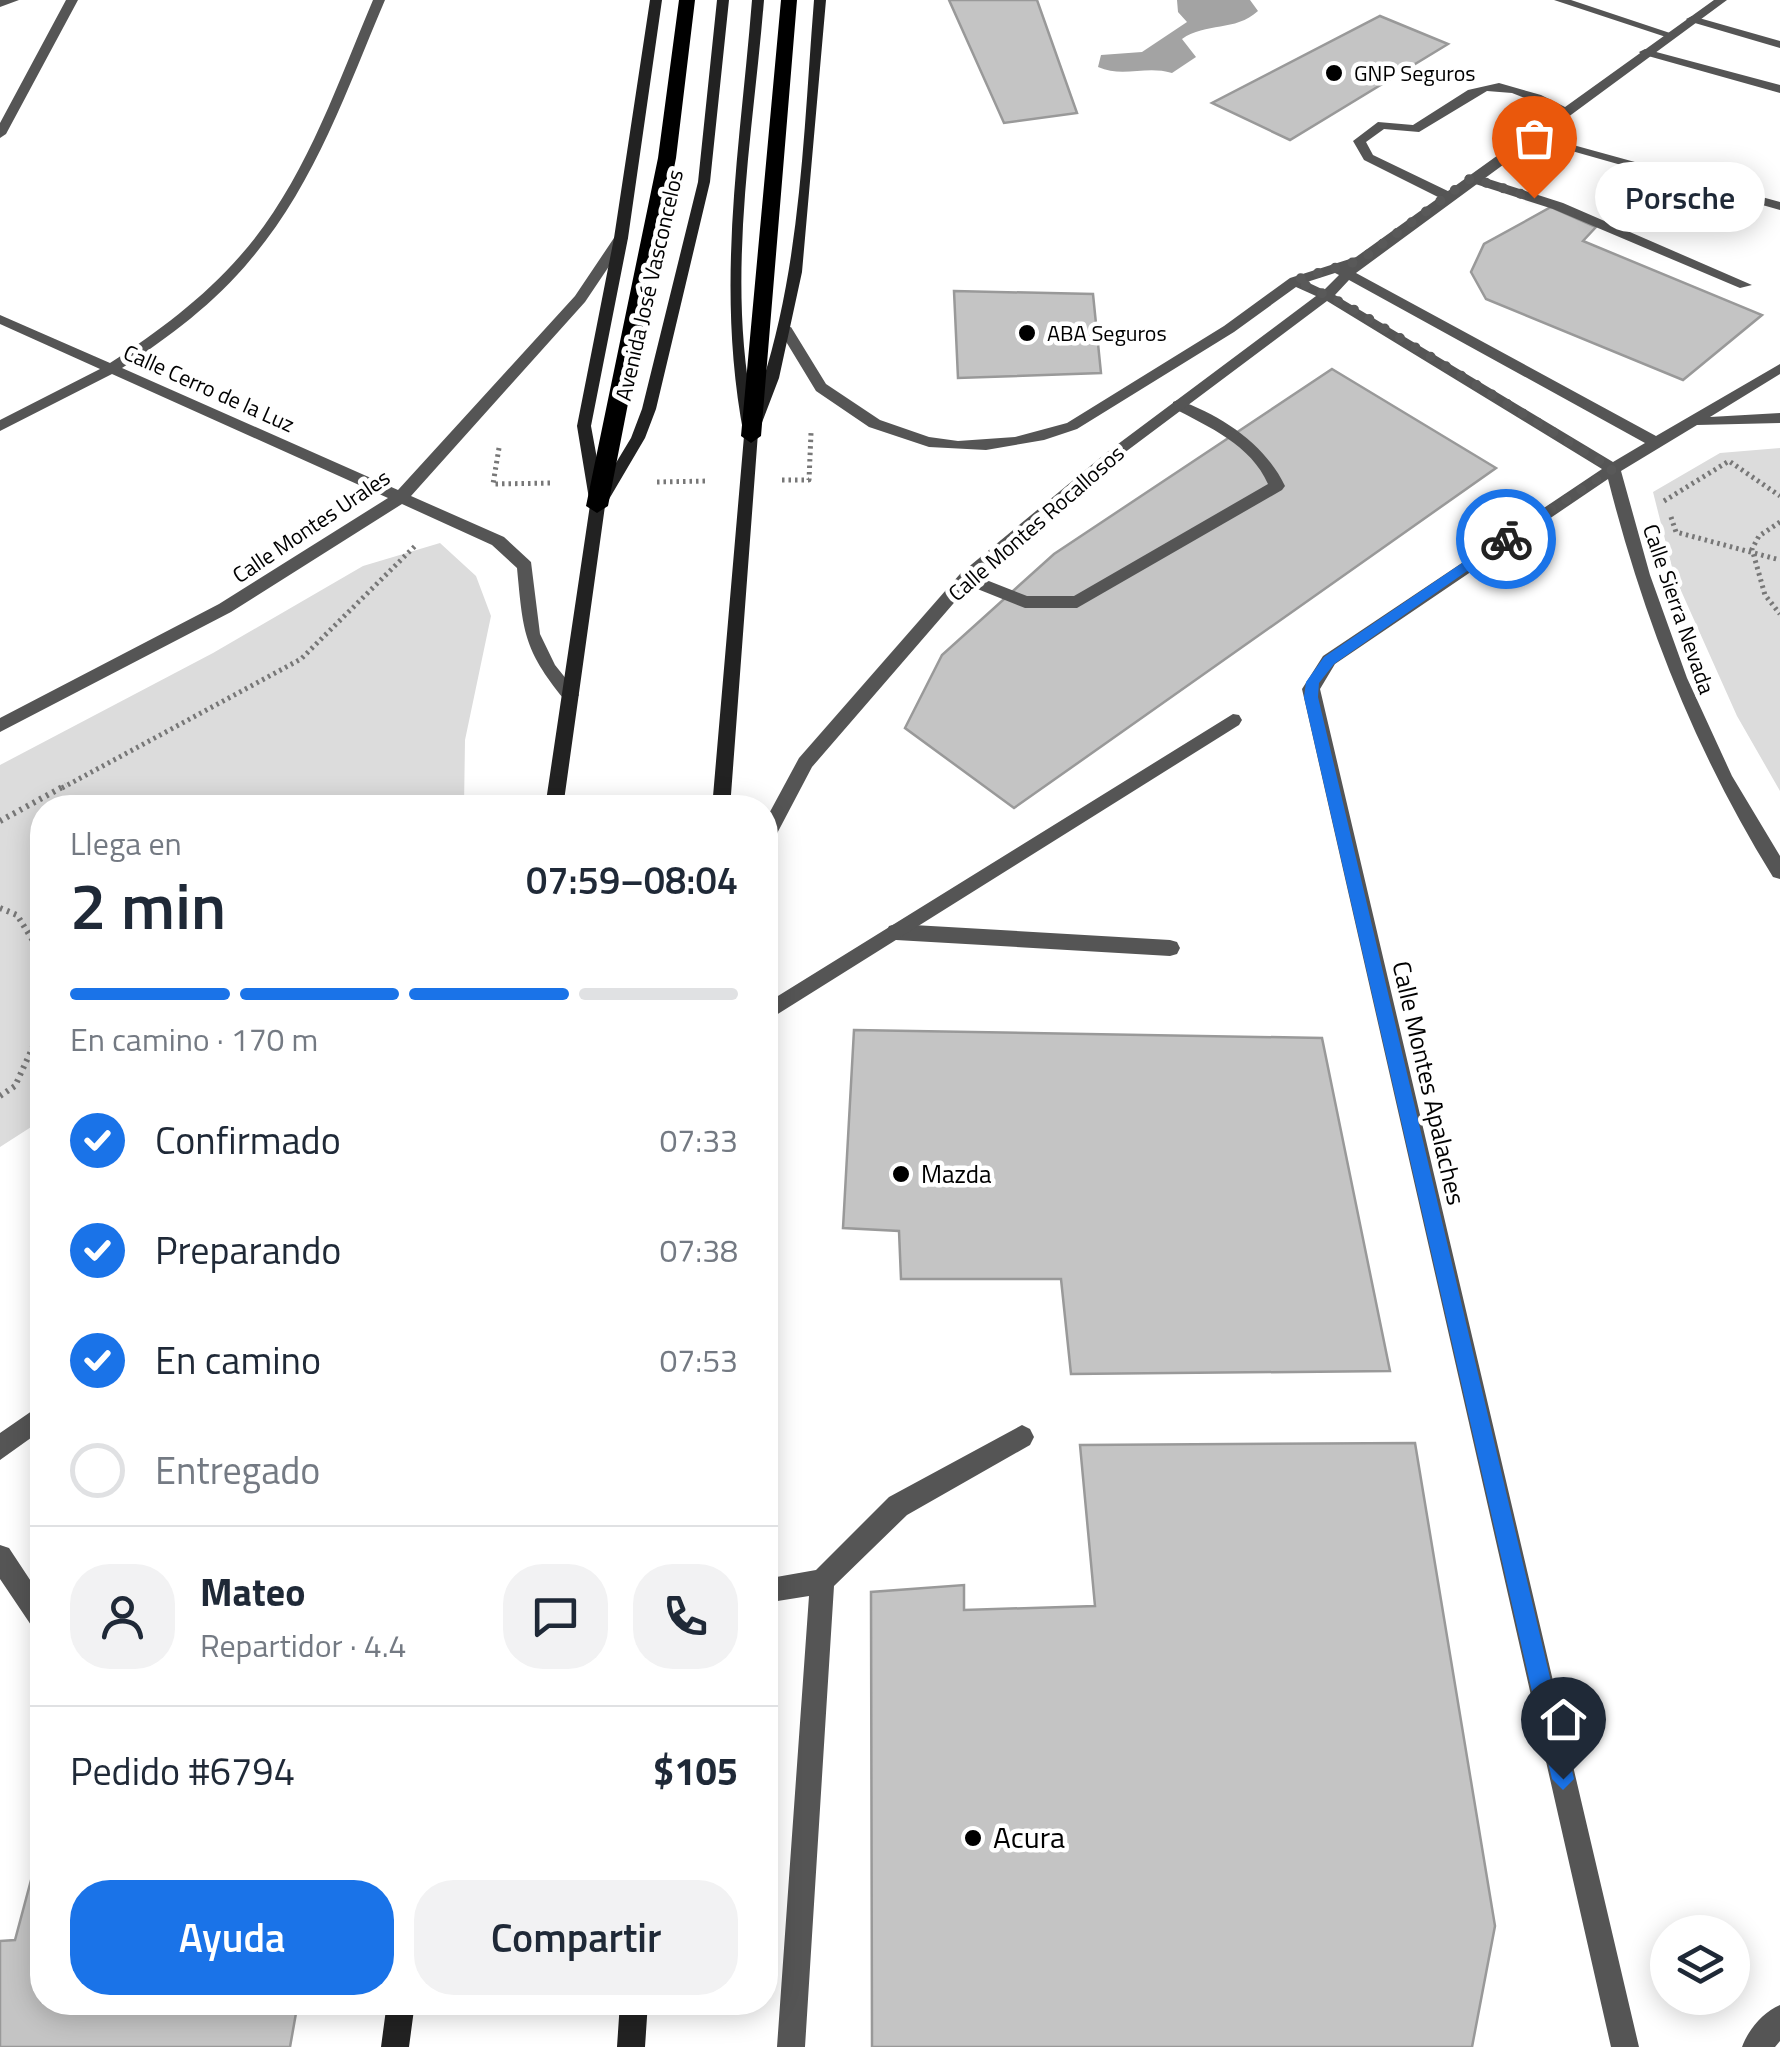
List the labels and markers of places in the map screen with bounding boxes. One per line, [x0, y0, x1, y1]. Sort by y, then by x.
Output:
place label: GNP Seguros [1354, 56, 1476, 90]
marker: GNP Seguros [1323, 62, 1345, 84]
pin [1492, 96, 1577, 199]
callout: Porsche [1594, 163, 1764, 233]
place label: ABA Seguros [1047, 316, 1167, 350]
marker: ABA Seguros [1016, 322, 1038, 344]
place label: Mazda [921, 1155, 992, 1193]
marker: Mazda [890, 1163, 912, 1185]
pin [1521, 1677, 1606, 1780]
place label: Acura [993, 1814, 1065, 1860]
marker: Acura [962, 1827, 984, 1849]

